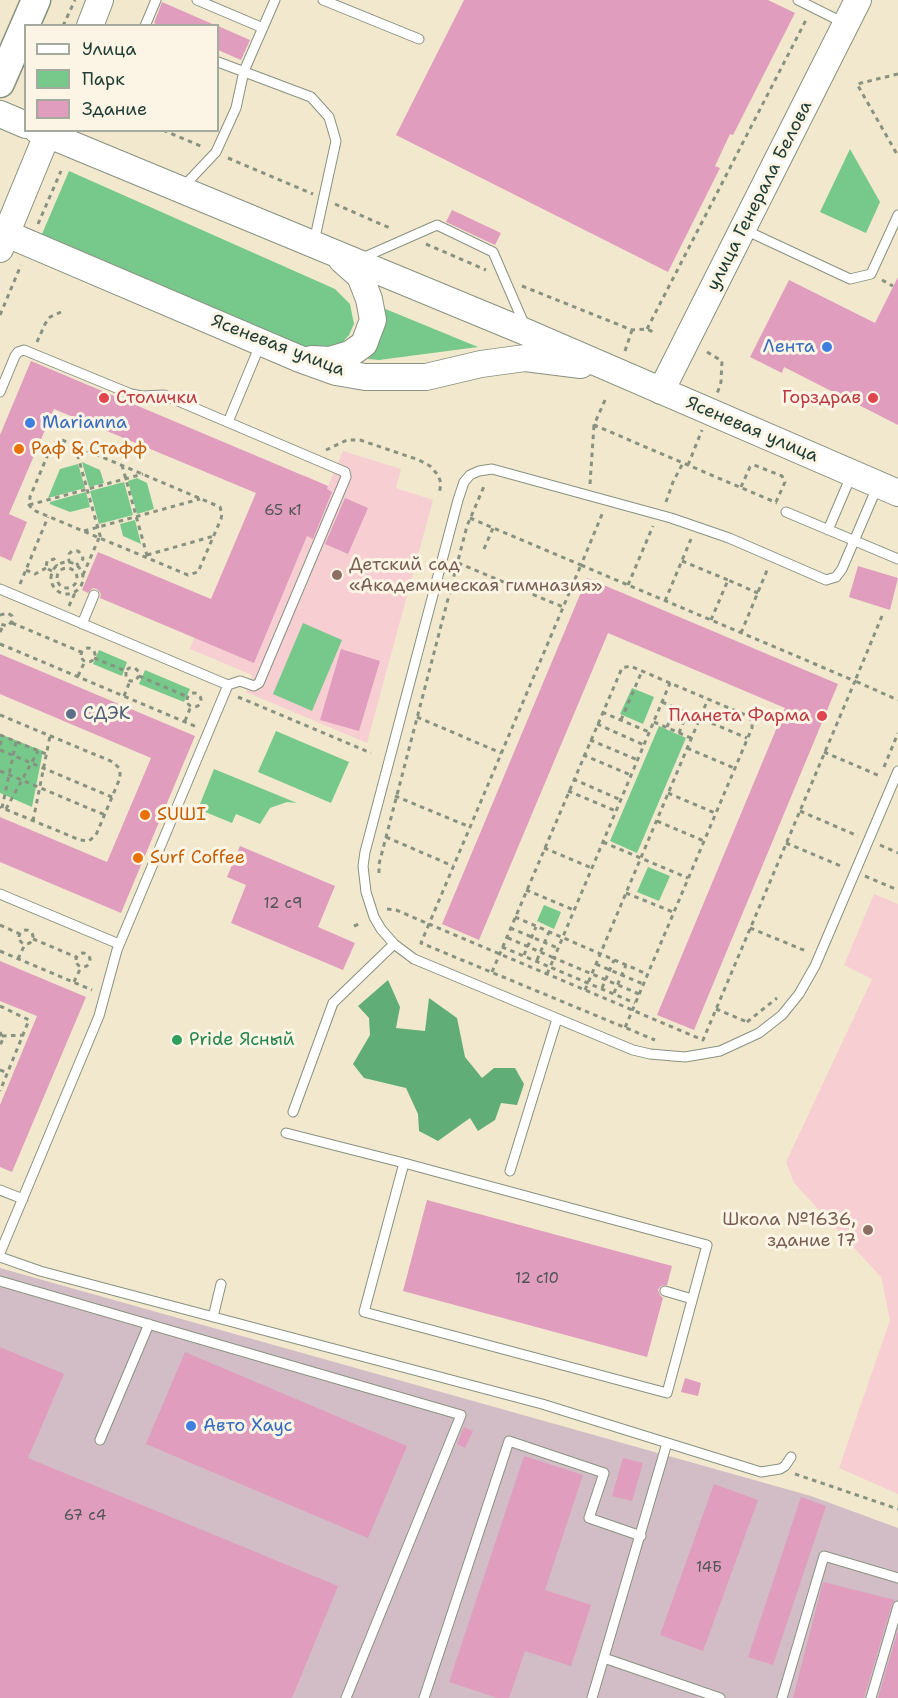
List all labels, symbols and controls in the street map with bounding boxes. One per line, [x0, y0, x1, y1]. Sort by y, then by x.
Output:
legend [24, 24, 219, 132]
text: Улица [82, 37, 136, 61]
text: Парк [82, 67, 125, 91]
text: Здание [82, 97, 147, 121]
street label: улица Генерала Белова [703, 97, 817, 295]
street label: Ясеневая улица [208, 311, 348, 381]
place label: Лента [763, 336, 815, 358]
marker: Лента [820, 340, 834, 354]
place label: Столички [116, 387, 198, 409]
place label: Горздрав [782, 387, 861, 409]
marker: Столички [97, 391, 111, 405]
marker: Горздрав [866, 391, 880, 405]
street label: Ясеневая улица [683, 392, 821, 468]
place label: Marianna [42, 412, 127, 434]
marker: Marianna [23, 416, 37, 430]
place label: Раф & Стафф [31, 438, 147, 460]
marker: Раф & Стафф [12, 442, 26, 456]
house number: 65 к1 [264, 502, 302, 520]
place label: Детский сад «Академическая гимназия» [349, 554, 602, 596]
marker: Детский сад «Академическая гимназия» [330, 568, 344, 582]
place label: СДЭК [83, 703, 130, 725]
place label: Планета Фарма [669, 705, 810, 727]
marker: СДЭК [64, 707, 78, 721]
marker: Планета Фарма [815, 709, 829, 723]
place label: SUШI [157, 804, 206, 826]
marker: SUШI [138, 808, 152, 822]
place label: Surf Coffee [150, 847, 245, 869]
marker: Surf Coffee [131, 851, 145, 865]
house number: 12 с9 [263, 895, 303, 913]
place label: Pride Ясный [189, 1029, 295, 1051]
marker: Pride Ясный [170, 1033, 184, 1047]
place label: Школа №1636, здание 17 [722, 1209, 856, 1252]
marker: Школа №1636, здание 17 [861, 1223, 875, 1237]
house number: 12 с10 [515, 1270, 559, 1288]
place label: Авто Хаус [203, 1415, 293, 1437]
marker: Авто Хаус [184, 1419, 198, 1433]
house number: 67 с4 [64, 1507, 106, 1525]
house number: 14Б [696, 1559, 722, 1577]

